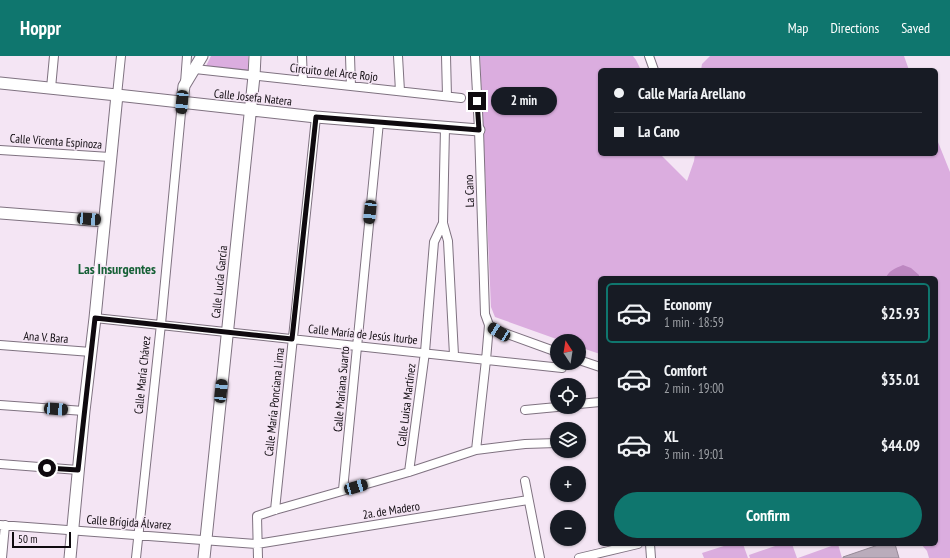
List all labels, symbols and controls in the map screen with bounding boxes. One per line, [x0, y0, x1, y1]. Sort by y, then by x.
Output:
text: Hoppr [20, 16, 61, 40]
text: Map [788, 19, 808, 37]
text: Directions [830, 19, 879, 37]
text: Saved [901, 19, 930, 37]
street label: Circuito del Arce Rojo [289, 60, 379, 84]
text: Calle María Arellano [638, 84, 746, 103]
street label: Calle Josefa Natera [213, 85, 293, 109]
callout: 2 min [491, 87, 557, 115]
car [175, 90, 189, 114]
route end [468, 92, 486, 110]
text: 2 min [511, 92, 537, 109]
text: La Cano [638, 122, 680, 141]
street label: Calle Vicenta Espinoza [9, 130, 103, 152]
street label: La Cano [461, 174, 477, 208]
car [363, 199, 377, 225]
car [77, 212, 101, 226]
street label: Calle Lucía García [208, 245, 230, 319]
district label: Las Insurgentes [78, 260, 156, 278]
icon: car [616, 295, 652, 331]
text: Economy [664, 295, 712, 314]
text: $25.93 [881, 304, 920, 323]
text: 1 min · 18:59 [664, 314, 724, 331]
street label: Calle María de Jesús Iturbe [307, 321, 419, 347]
car [486, 321, 512, 343]
street label: Ana V. Bara [23, 328, 69, 346]
north arrow [550, 334, 586, 370]
map controls [550, 334, 586, 546]
street label: Calle María Chávez [130, 335, 154, 415]
street label: Calle Mariana Suarto [330, 345, 352, 433]
street label: Calle María Ponciana Lima [261, 347, 287, 457]
icon: car [616, 361, 652, 397]
text: Comfort [664, 361, 707, 380]
street label: Calle Luisa Martínez [393, 363, 419, 447]
text: $35.01 [881, 370, 920, 389]
car [214, 378, 228, 404]
button: locate [550, 378, 586, 414]
text: 2 min · 19:00 [664, 380, 724, 397]
car [44, 402, 68, 416]
button: layers [550, 422, 586, 458]
icon: car [616, 427, 652, 463]
text: XL [664, 427, 678, 446]
text: $44.09 [881, 436, 920, 455]
text: 3 min · 19:01 [664, 446, 724, 463]
route start [38, 459, 56, 477]
button: + [550, 466, 586, 502]
car [343, 478, 369, 496]
button: Confirm [614, 492, 922, 538]
street label: 2a. de Madero [361, 498, 421, 522]
button: − [550, 510, 586, 546]
street label: Calle Brígida Álvarez [86, 512, 172, 532]
scale bar [12, 530, 71, 549]
text: 50 m [18, 532, 37, 546]

